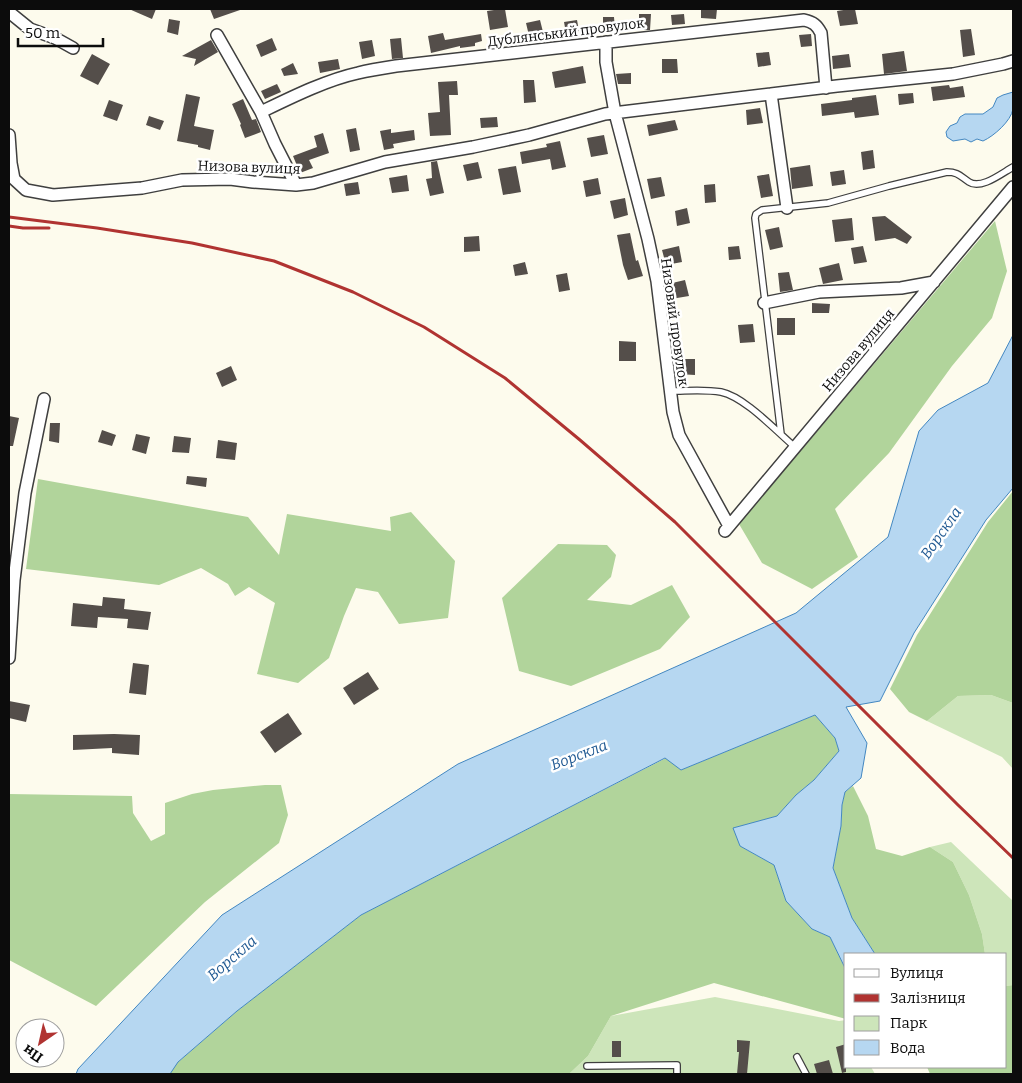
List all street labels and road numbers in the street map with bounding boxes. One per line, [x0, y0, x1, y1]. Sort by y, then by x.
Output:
street label: Дублянський провулок [487, 14, 646, 51]
street label: Низова вулиця [197, 157, 301, 178]
street label: Низовий провулок [657, 257, 692, 388]
street label: Низова вулиця [819, 305, 898, 395]

